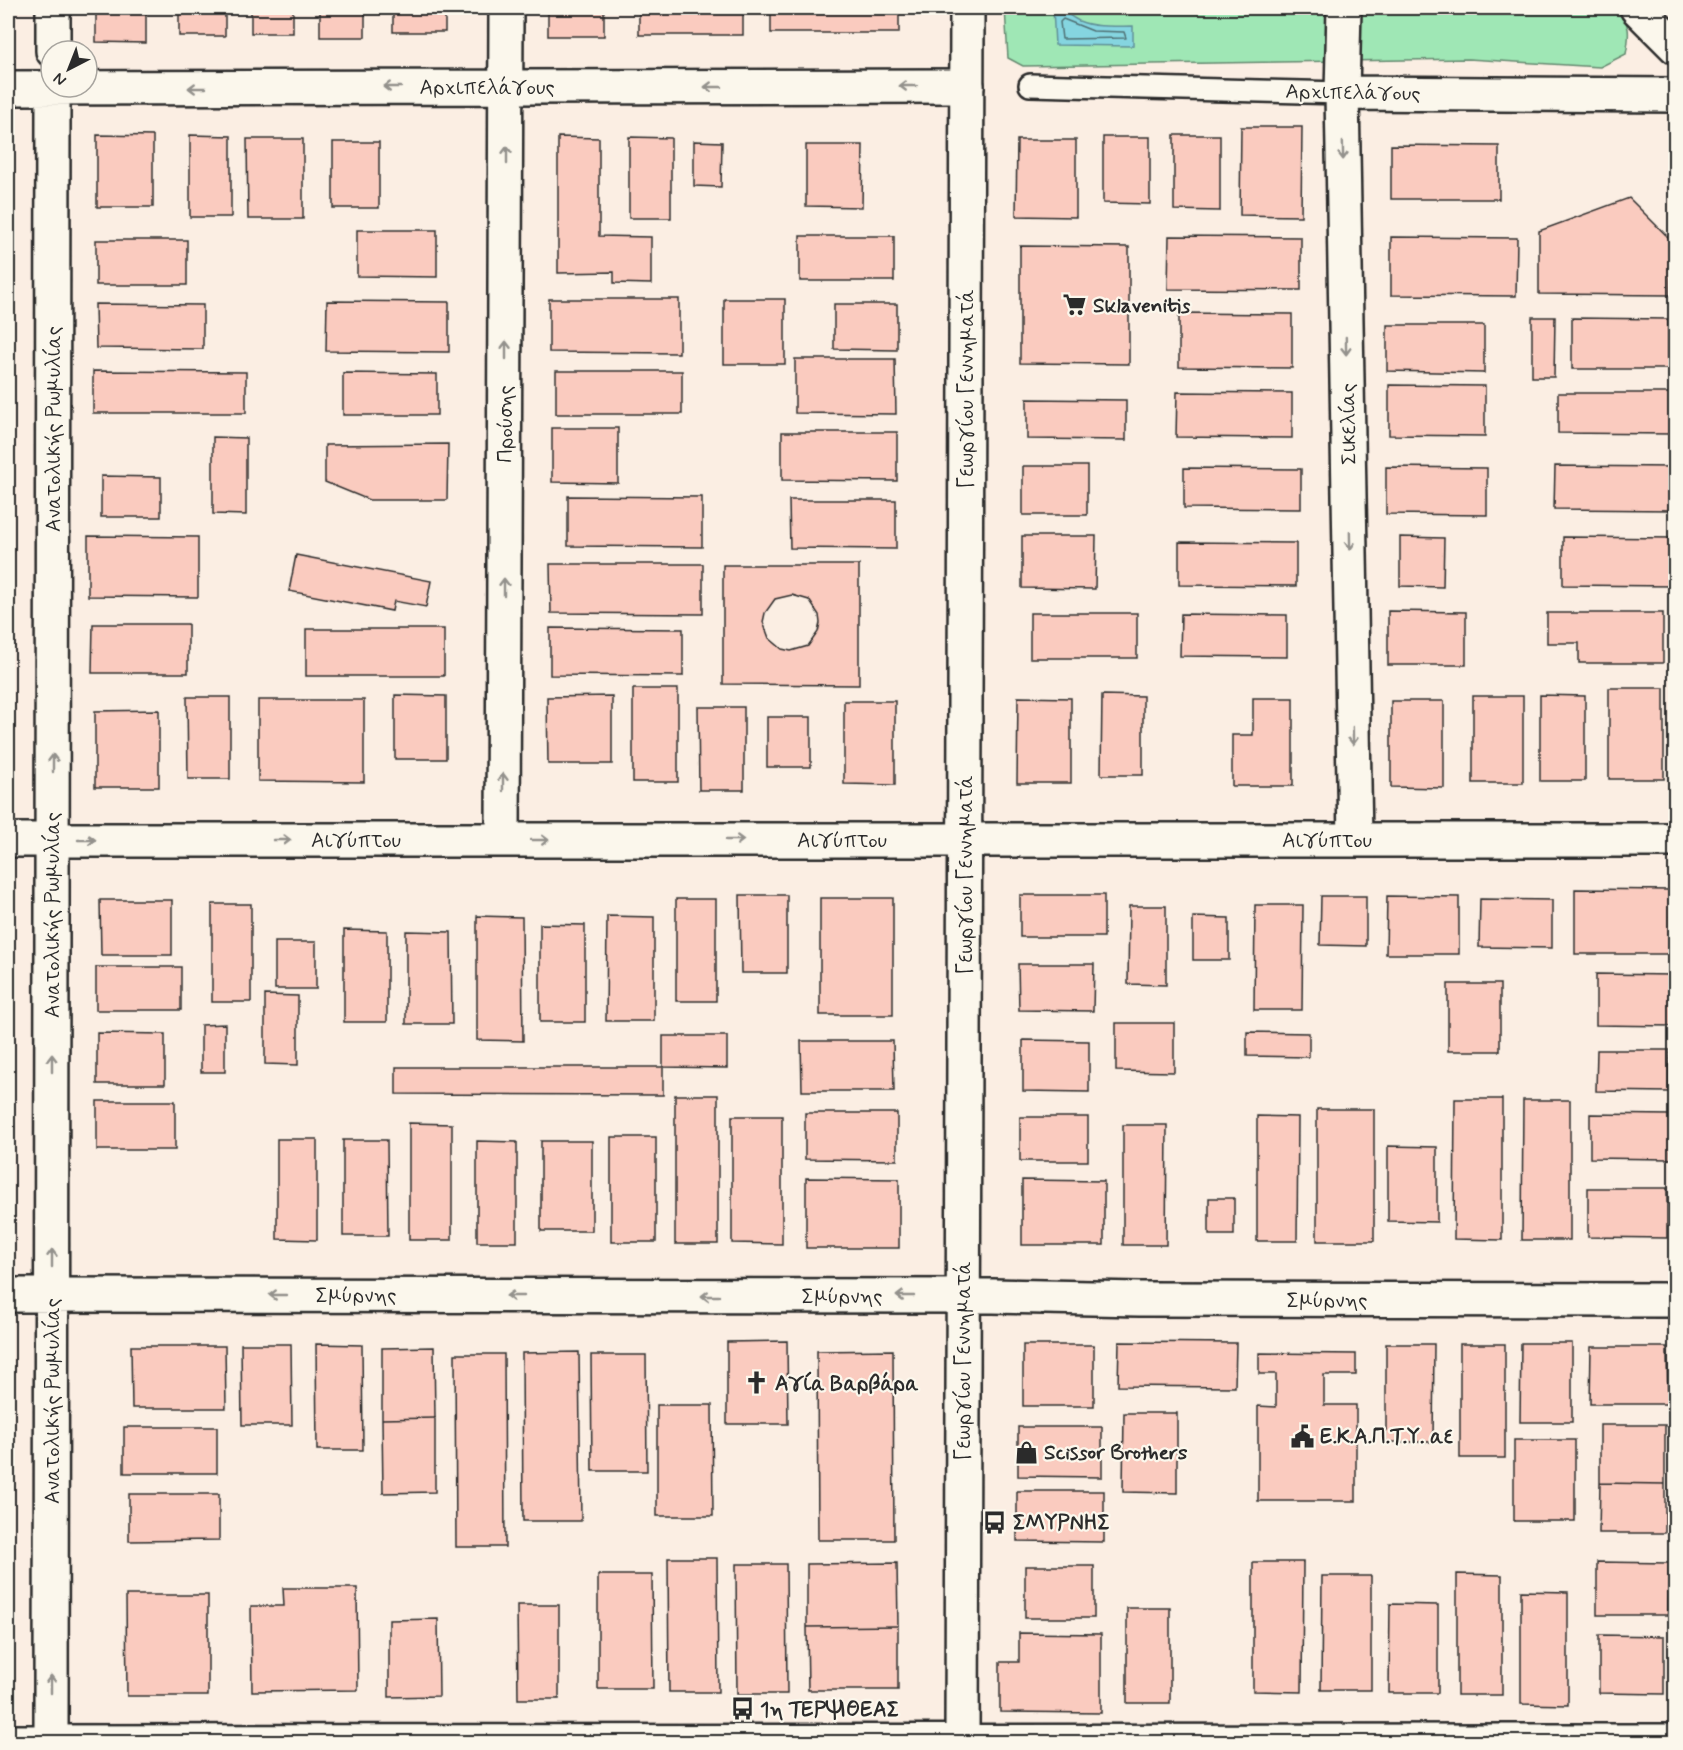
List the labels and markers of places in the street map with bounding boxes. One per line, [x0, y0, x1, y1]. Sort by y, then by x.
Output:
supermarket icon: Sklavenitis [1062, 292, 1088, 318]
place label: Sklavenitis [1093, 292, 1191, 320]
church icon: Αγία Βαρβάρα [744, 1370, 770, 1396]
place label: Αγία Βαρβάρα [775, 1370, 919, 1398]
public building icon: Ε.Κ.Α.Π.Τ.Υ. αε [1289, 1423, 1315, 1449]
place label: Ε.Κ.Α.Π.Τ.Υ. αε [1320, 1423, 1453, 1451]
shop icon: Scissor Brothers [1013, 1439, 1039, 1465]
place label: Scissor Brothers [1044, 1439, 1188, 1467]
bus stop icon: ΣΜΥΡΝΗΣ [982, 1509, 1008, 1535]
place label: ΣΜΥΡΝΗΣ [1013, 1509, 1110, 1537]
bus stop icon: 1η ΤΕΡΨΙΘΕΑΣ [729, 1696, 755, 1722]
place label: 1η ΤΕΡΨΙΘΕΑΣ [760, 1696, 899, 1724]

